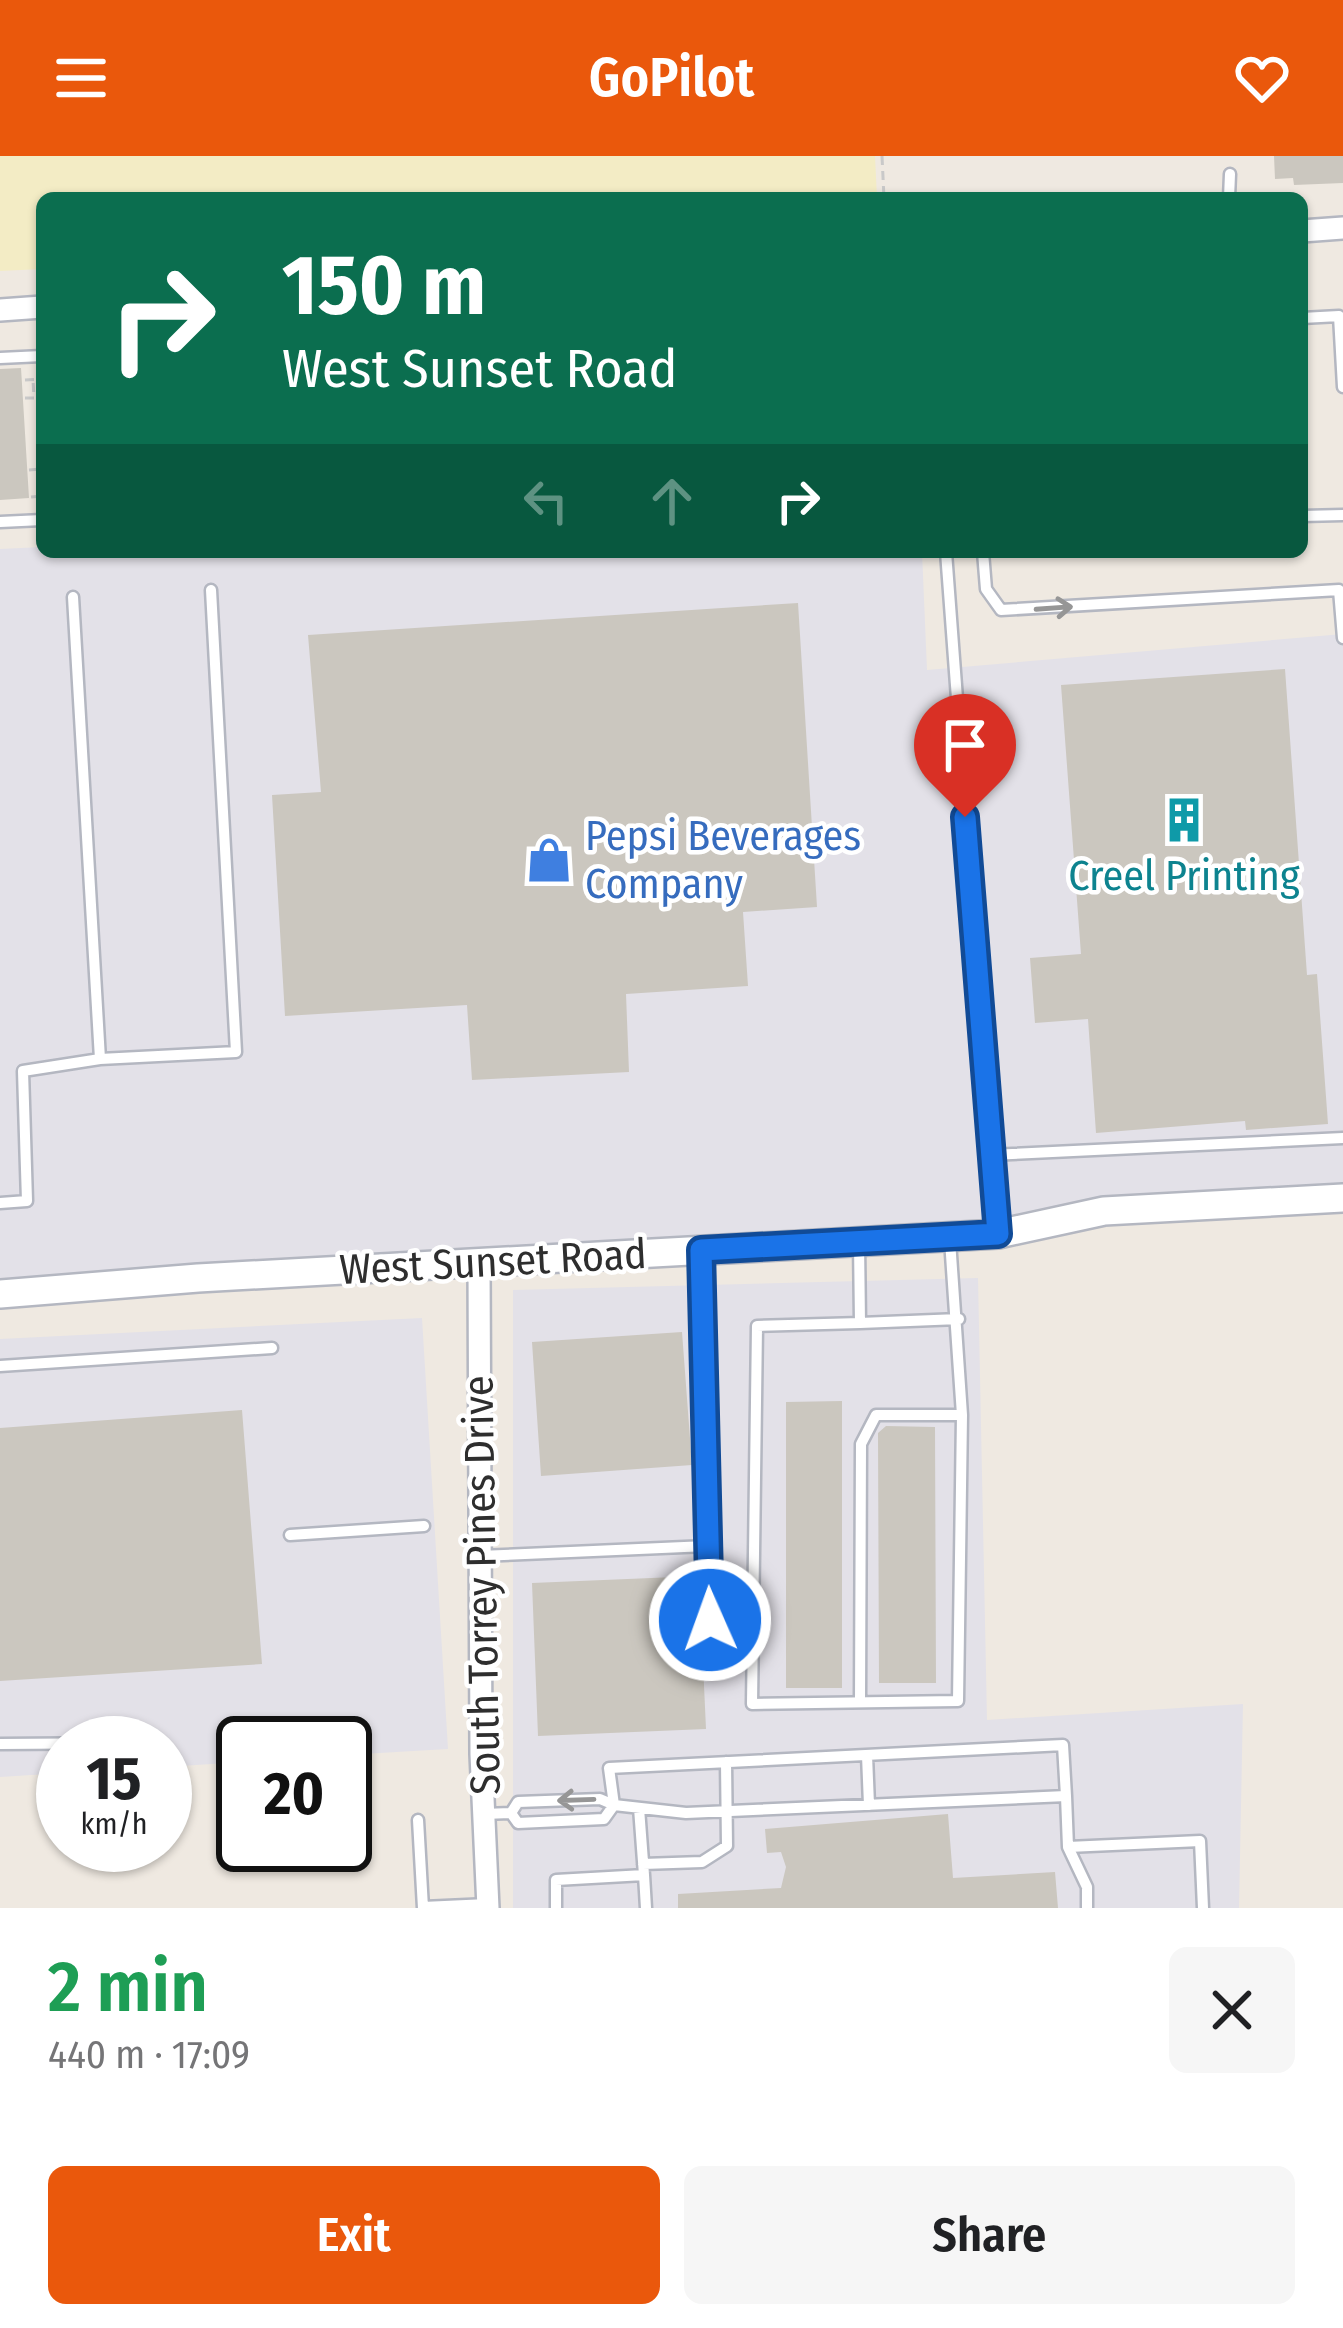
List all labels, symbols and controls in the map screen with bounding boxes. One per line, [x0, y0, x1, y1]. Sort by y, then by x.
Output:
icon: menu [48, 45, 114, 111]
icon: heart [1229, 45, 1295, 111]
text: GoPilot [589, 46, 754, 110]
text: 150 m [282, 235, 486, 336]
icon: right [84, 240, 240, 396]
text: West Sunset Road [282, 337, 678, 401]
icon: left [513, 468, 579, 534]
icon: ahead [639, 468, 705, 534]
icon: right [765, 468, 831, 534]
one-way arrow [1034, 596, 1073, 619]
pin [914, 694, 1016, 817]
icon: arrive [932, 712, 998, 778]
building icon: Creel Printing [1159, 795, 1209, 845]
place label: Pepsi Beverages Company [585, 811, 861, 909]
shop icon: Pepsi Beverages Company [524, 835, 574, 885]
place label: Creel Printing [1068, 851, 1300, 901]
street label: West Sunset Road [338, 1229, 648, 1295]
street label: South Torrey Pines Drive [453, 1375, 511, 1795]
position arrow [647, 1557, 773, 1683]
speed limit sign: 20 [216, 1716, 372, 1872]
text: 15 [87, 1743, 141, 1815]
one-way arrow [557, 1789, 596, 1812]
text: km/h [81, 1806, 147, 1842]
text: 2 min [48, 1944, 208, 2030]
button: close [1169, 1947, 1295, 2073]
text: 440 m · 17:09 [48, 2032, 250, 2078]
button: Exit [48, 2166, 660, 2304]
button: Share [684, 2166, 1295, 2304]

